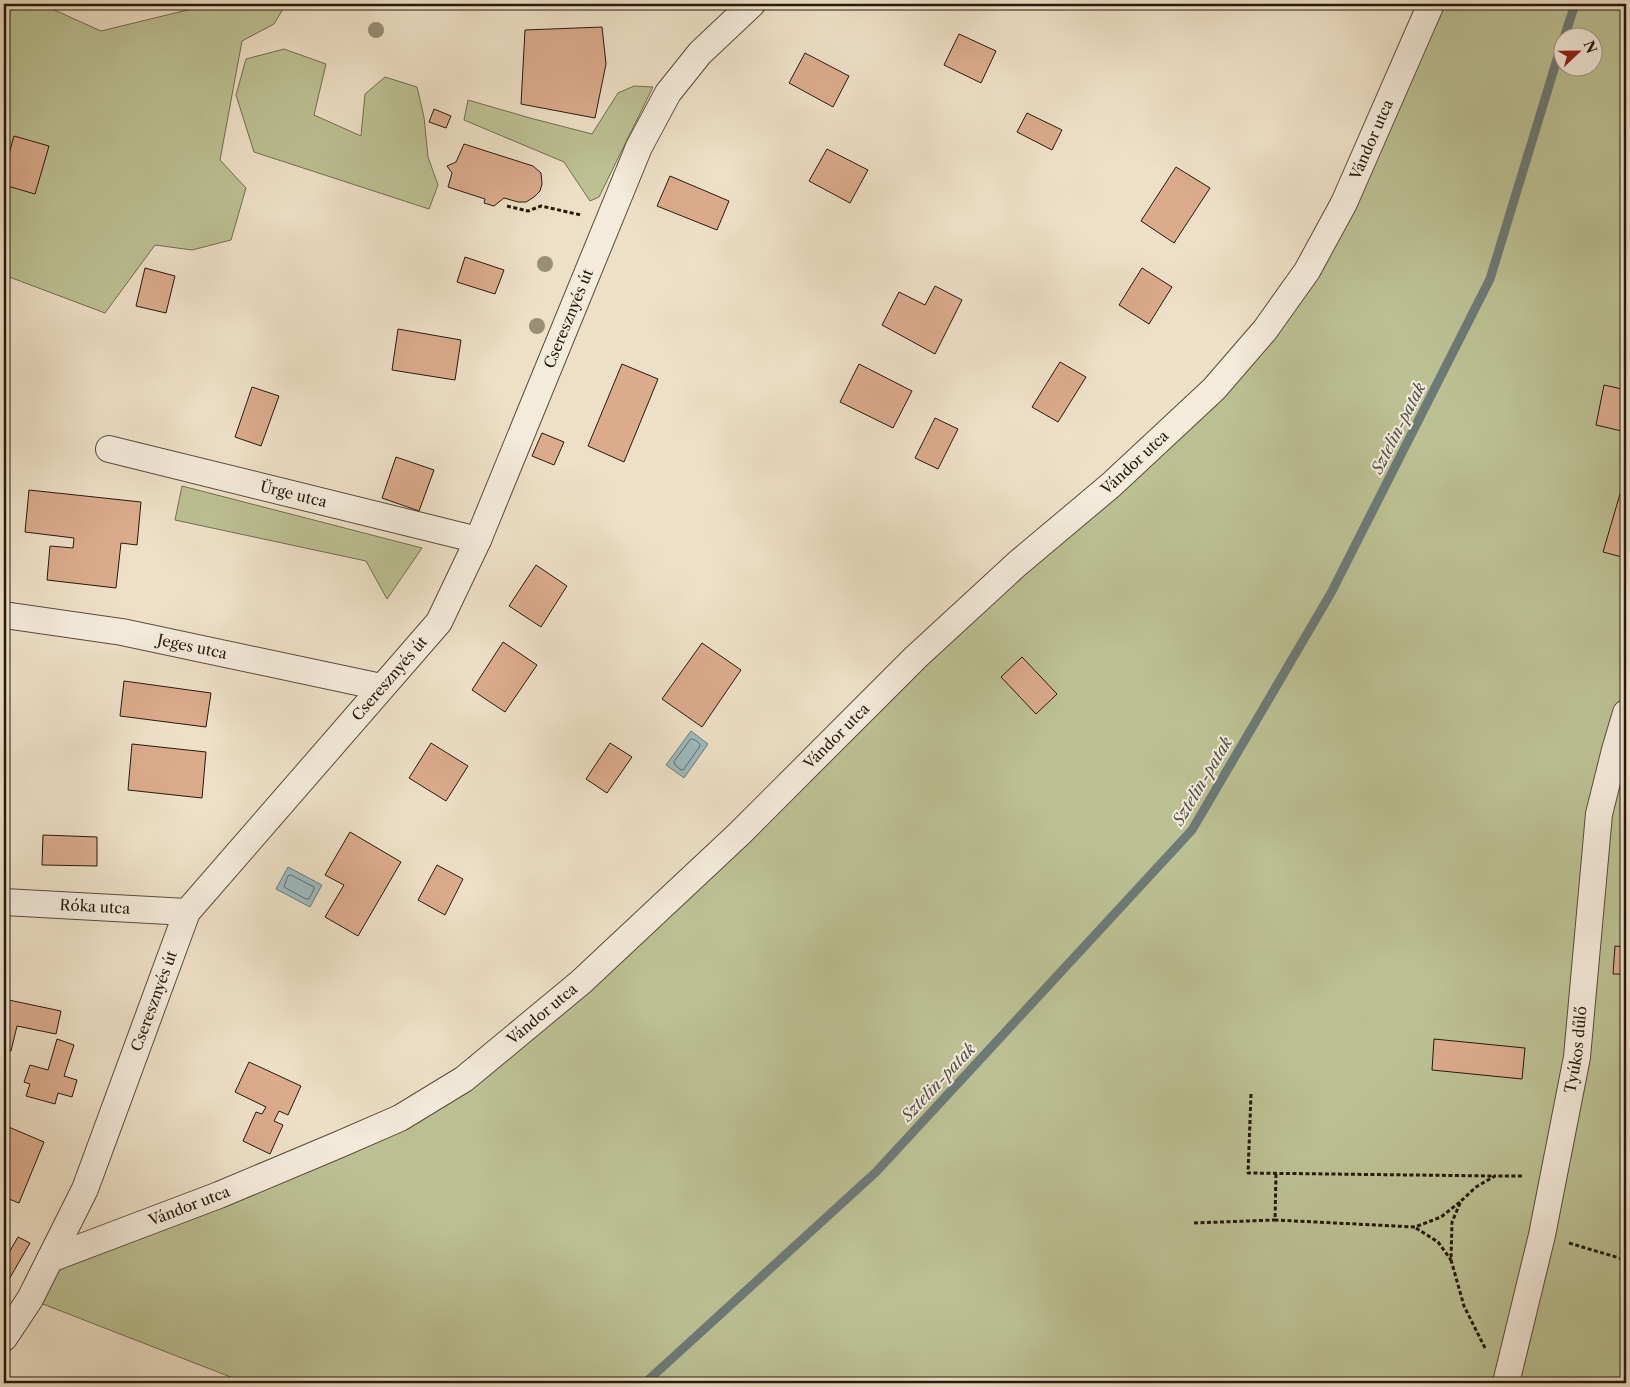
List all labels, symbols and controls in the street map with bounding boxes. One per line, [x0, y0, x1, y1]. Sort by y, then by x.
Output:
north arrow [1552, 28, 1602, 78]
text: N [1579, 38, 1601, 56]
street label: Vándor utca [1345, 96, 1397, 183]
street label: Cseresznyés út [539, 266, 597, 371]
water label: Sztelin-patak [1366, 378, 1430, 478]
street label: Vándor utca [1096, 426, 1172, 499]
street label: Ürge utca [258, 477, 329, 511]
street label: Jeges utca [154, 629, 229, 663]
street label: Cseresznyés út [347, 632, 432, 725]
street label: Vándor utca [799, 699, 873, 774]
water label: Sztelin-patak [1167, 733, 1237, 830]
street label: Róka utca [59, 895, 131, 918]
street label: Cseresznyés út [127, 948, 181, 1054]
street label: Vándor utca [502, 979, 581, 1049]
street label: Tyúkos dűlő [1560, 1005, 1591, 1095]
water label: Sztelin-patak [896, 1038, 980, 1126]
street label: Vándor utca [145, 1181, 233, 1230]

